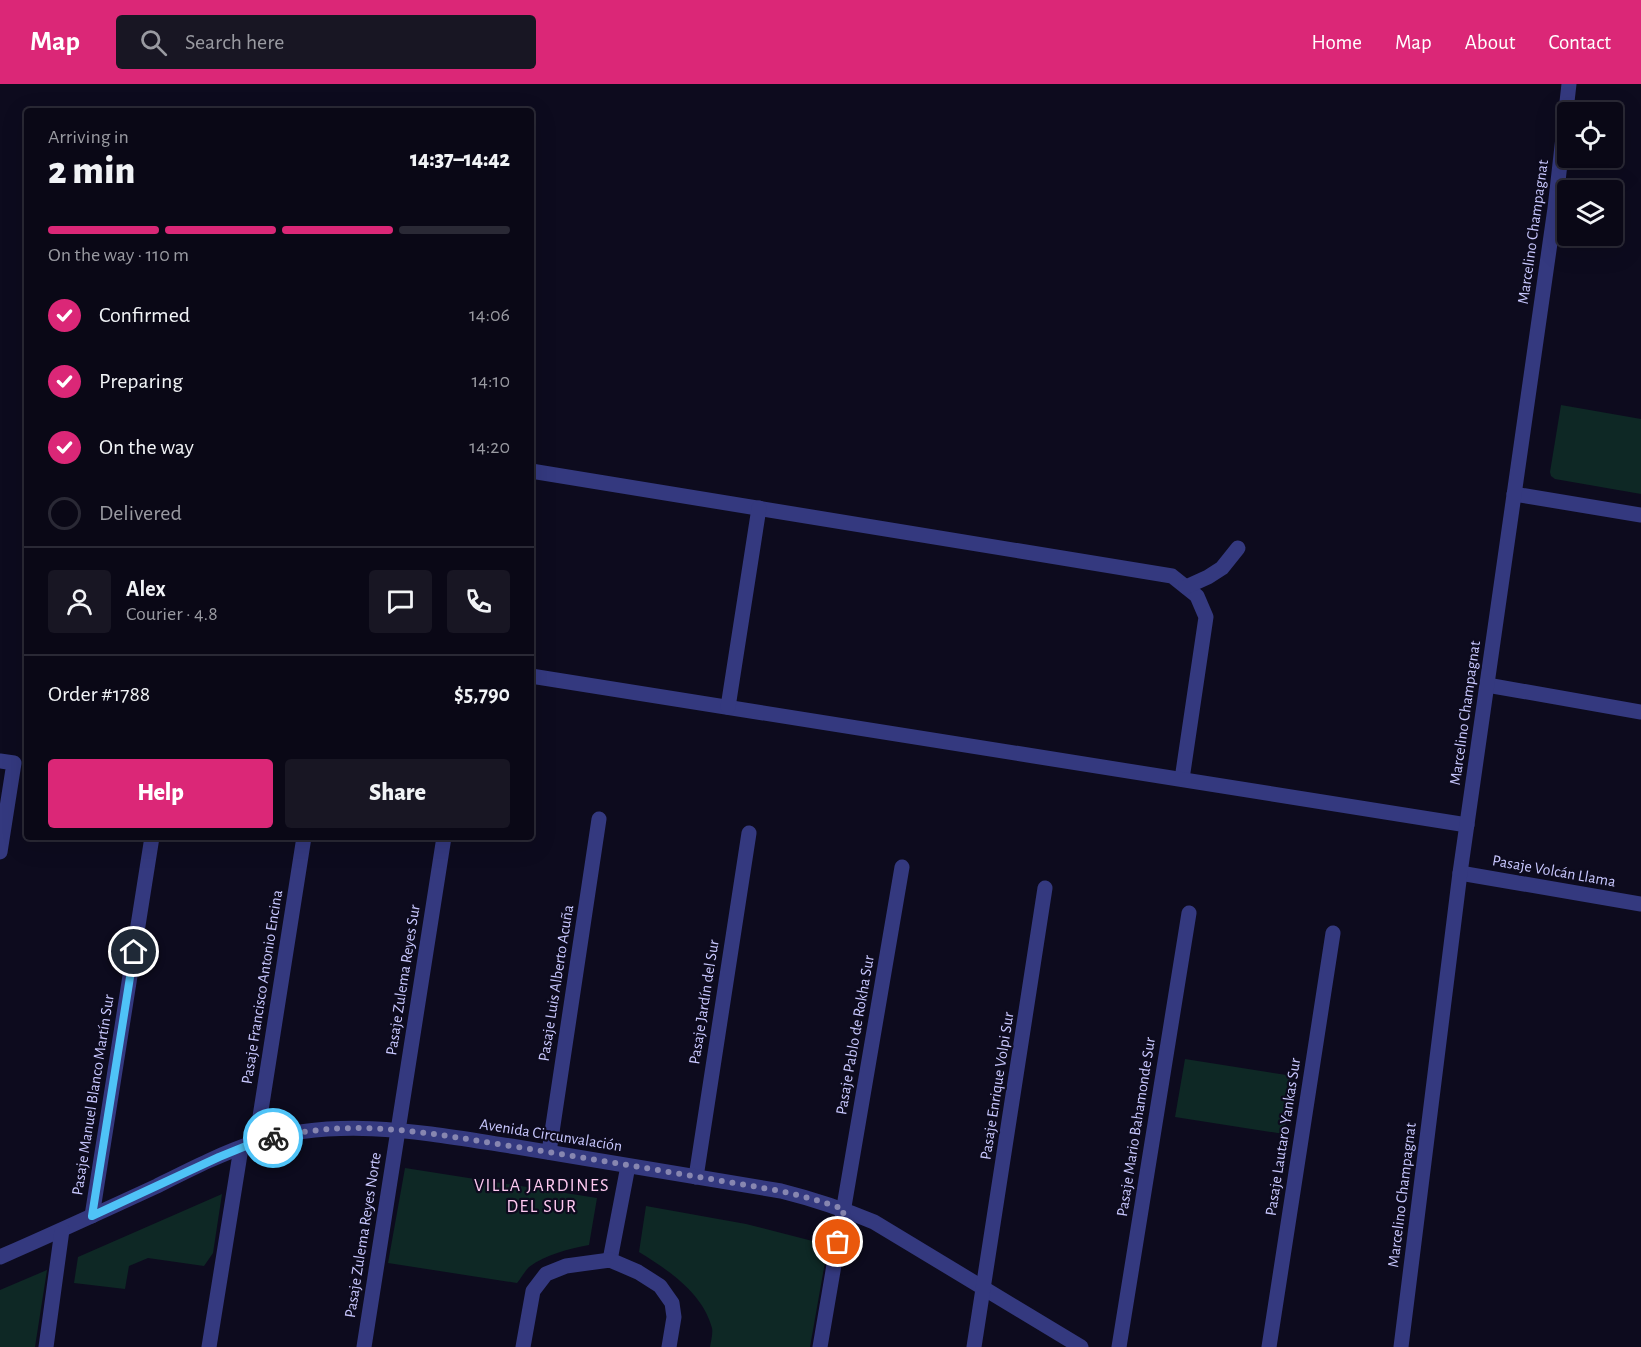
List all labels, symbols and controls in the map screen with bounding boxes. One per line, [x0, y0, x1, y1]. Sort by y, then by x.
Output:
search box [116, 15, 536, 69]
icon: search [137, 26, 170, 59]
text: Map [30, 28, 80, 56]
text: Search here [185, 31, 284, 53]
text: Home [1311, 32, 1362, 53]
text: Map [1395, 32, 1432, 53]
text: About [1465, 32, 1515, 53]
text: Contact [1548, 32, 1611, 53]
map controls [1557, 102, 1623, 246]
button: locate [1557, 102, 1623, 168]
text: Arriving in [48, 127, 129, 147]
text: 14:37–14:42 [410, 148, 510, 170]
text: 2 min [48, 152, 135, 191]
street label: Marcelino Champagnat [1515, 159, 1551, 305]
button: layers [1557, 180, 1623, 246]
text: On the way · 110 m [48, 245, 189, 265]
icon: check [48, 299, 81, 332]
text: Confirmed [99, 304, 190, 326]
text: 14:06 [469, 305, 510, 325]
icon: check [48, 365, 81, 398]
text: Preparing [99, 370, 183, 392]
text: 14:10 [471, 371, 510, 391]
icon: check [48, 431, 81, 464]
text: On the way [99, 436, 194, 458]
text: 14:20 [469, 437, 510, 457]
text: Delivered [99, 502, 182, 524]
button: person [48, 570, 111, 633]
button: chat [369, 570, 432, 633]
button: phone [447, 570, 510, 633]
text: Alex [126, 578, 166, 600]
text: Courier · 4.8 [126, 604, 218, 624]
street label: Marcelino Champagnat [1447, 640, 1483, 786]
text: Order #1788 [48, 683, 150, 705]
text: $5,790 [454, 683, 510, 705]
button: Help [48, 759, 273, 828]
button: Share [285, 759, 510, 828]
street label: Pasaje Volcán Llama [1491, 852, 1617, 891]
street label: Pasaje Francisco Antonio Encina [239, 889, 286, 1085]
street label: Pasaje Zulema Reyes Sur [383, 903, 424, 1057]
street label: Pasaje Luis Alberto Acuña [536, 904, 577, 1063]
pin [108, 926, 159, 977]
icon: home [117, 935, 150, 968]
street label: Pasaje Jardín del Sur [686, 938, 723, 1066]
street label: Pasaje Pablo de Rokha Sur [833, 953, 878, 1116]
street label: Pasaje Manuel Blanco Martín Sur [69, 993, 118, 1197]
street label: Pasaje Enrique Volpi Sur [977, 1010, 1018, 1161]
street label: Pasaje Mario Bahamonde Sur [1114, 1035, 1159, 1218]
street label: Pasaje Lautaro Yankas Sur [1263, 1056, 1305, 1217]
courier [243, 1108, 303, 1168]
street label: Avenida Circunvalación [479, 1116, 623, 1154]
icon: bike [257, 1122, 290, 1155]
street label: Marcelino Champagnat [1385, 1122, 1419, 1268]
street label: Pasaje Zulema Reyes Norte [342, 1151, 385, 1319]
district label: VILLA JARDINES DEL SUR [474, 1177, 610, 1216]
pin [812, 1216, 863, 1267]
icon: bag [821, 1225, 854, 1258]

